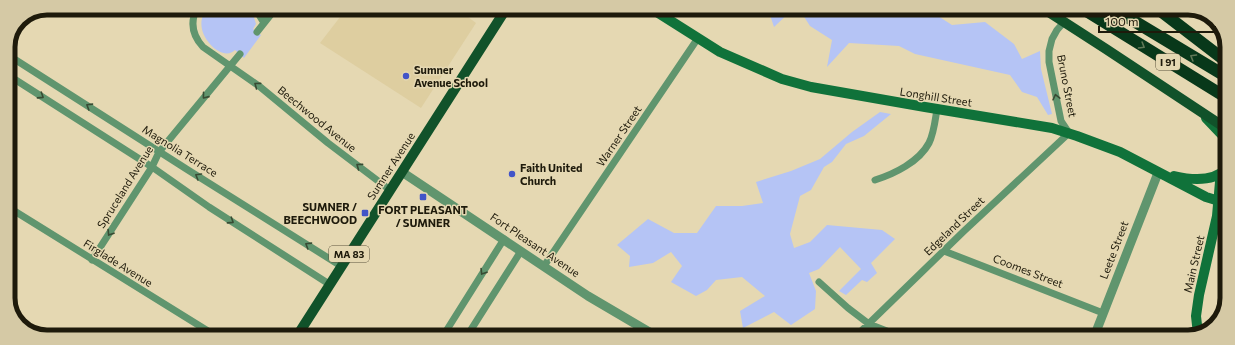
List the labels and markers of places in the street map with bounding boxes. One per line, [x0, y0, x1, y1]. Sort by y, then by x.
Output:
place label: Sumner Avenue School [414, 63, 488, 89]
marker: Sumner Avenue School [401, 71, 411, 81]
place label: Faith United Church [520, 161, 582, 187]
marker: Faith United Church [507, 169, 517, 179]
marker: FORT PLEASANT / SUMNER [418, 192, 428, 202]
place label: SUMNER / BEECHWOOD [284, 200, 357, 226]
place label: FORT PLEASANT / SUMNER [378, 203, 468, 229]
marker: SUMNER / BEECHWOOD [360, 208, 370, 218]

